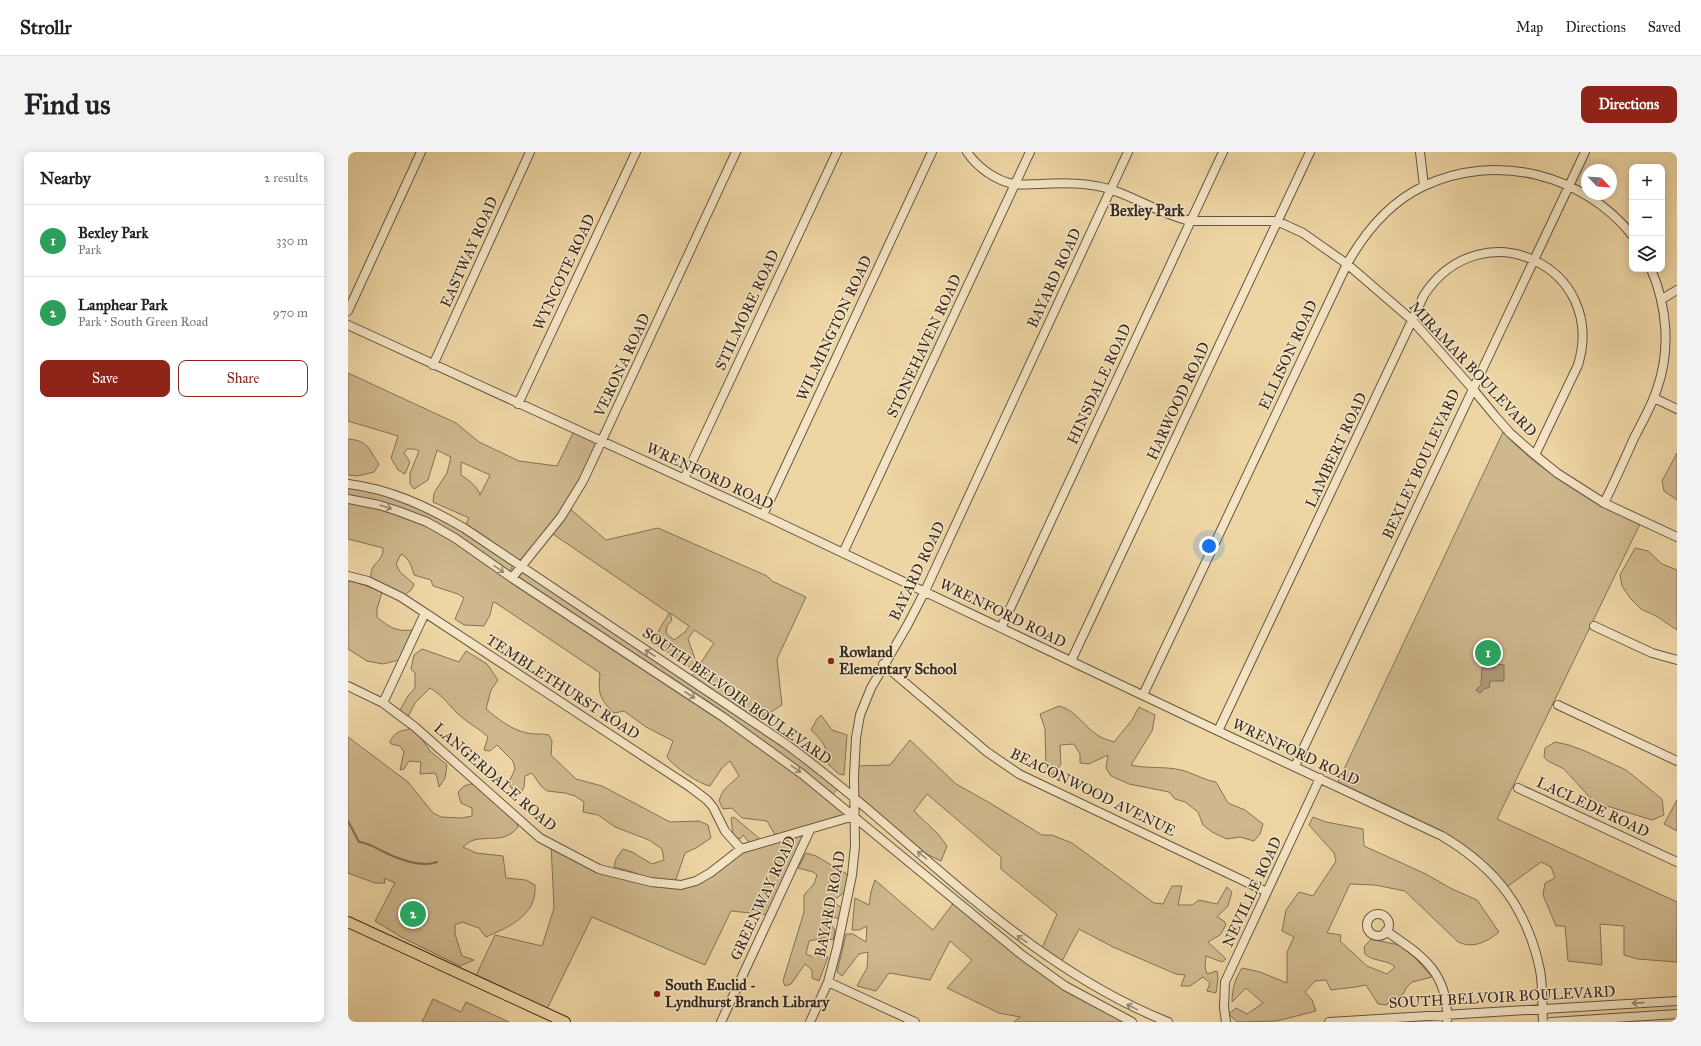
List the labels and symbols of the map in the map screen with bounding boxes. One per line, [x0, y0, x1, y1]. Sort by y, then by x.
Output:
north arrow [1581, 164, 1617, 200]
street label: EASTWAY ROAD [437, 194, 502, 310]
district label: Bexley Park [1109, 201, 1185, 221]
street label: WYNCOTE ROAD [529, 211, 599, 333]
street label: BAYARD ROAD [1023, 225, 1085, 331]
street label: STILMORE ROAD [711, 247, 783, 373]
street label: WILMINGTON ROAD [792, 252, 876, 403]
street label: STONEHAVEN ROAD [883, 271, 965, 421]
street label: ELLISON ROAD [1255, 297, 1321, 413]
street label: MIRAMAR BOULEVARD [1406, 298, 1541, 441]
street label: VERONA ROAD [590, 310, 654, 420]
street label: HINSDALE ROAD [1063, 321, 1135, 447]
street label: HARWOOD ROAD [1143, 339, 1213, 463]
street label: BEXLEY BOULEVARD [1378, 386, 1464, 542]
street label: LAMBERT ROAD [1301, 389, 1371, 510]
street label: WRENFORD ROAD [643, 439, 777, 513]
one-way arrow [379, 504, 392, 511]
street label: BAYARD ROAD [885, 518, 949, 623]
your location [1199, 536, 1219, 556]
one-way arrow [494, 565, 505, 573]
street label: WRENFORD ROAD [937, 575, 1069, 651]
street label: SOUTH BELVOIR BOULEVARD [639, 624, 835, 769]
street label: TEMBLETHURST ROAD [483, 631, 643, 743]
pin: 1 [1475, 638, 1501, 668]
place label: Rowland Elementary School [839, 643, 958, 679]
one-way arrow [644, 648, 656, 656]
marker: Rowland Elementary School [826, 656, 836, 666]
one-way arrow [684, 691, 695, 699]
street label: WRENFORD ROAD [1229, 715, 1363, 789]
street label: LANGERDALE ROAD [430, 719, 560, 835]
street label: BEACONWOOD AVENUE [1007, 744, 1179, 840]
one-way arrow [791, 765, 802, 773]
street label: LACLEDE ROAD [1534, 773, 1652, 841]
street label: GREENWAY ROAD [726, 833, 800, 963]
street label: NEVILLE ROAD [1219, 834, 1286, 950]
street label: BAYARD ROAD [811, 849, 849, 959]
one-way arrow [917, 851, 927, 860]
pin: 2 [400, 899, 426, 929]
one-way arrow [1016, 935, 1027, 943]
place label: South Euclid - Lyndhurst Branch Library [665, 976, 830, 1012]
street label: SOUTH BELVOIR BOULEVARD [1388, 982, 1616, 1012]
marker: South Euclid - Lyndhurst Branch Library [652, 989, 662, 999]
one-way arrow [1632, 1000, 1645, 1007]
one-way arrow [1127, 1003, 1139, 1010]

